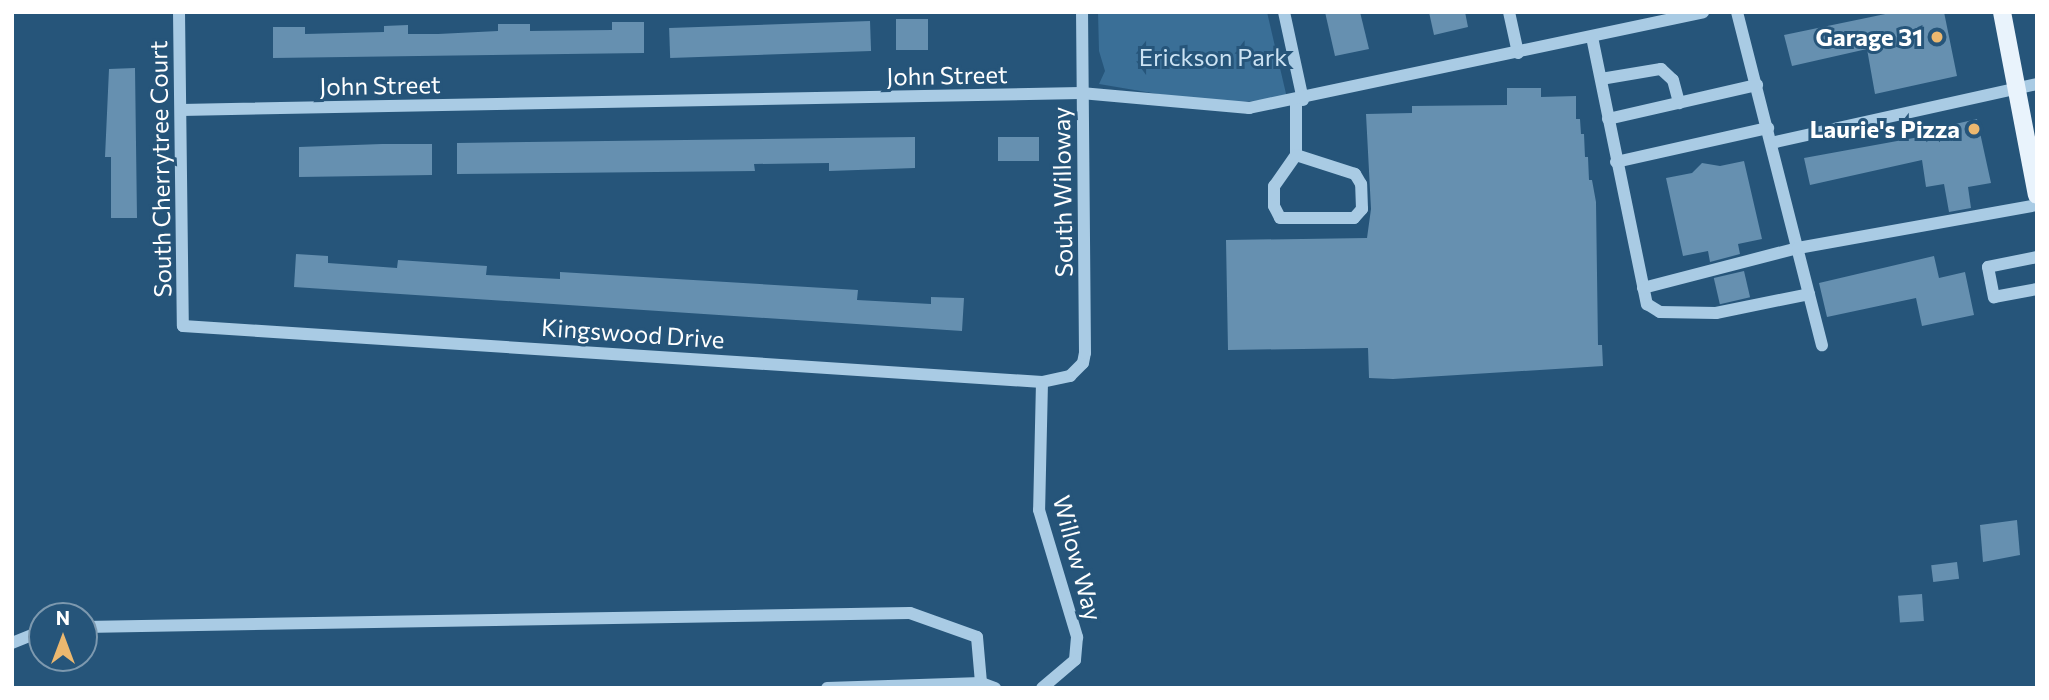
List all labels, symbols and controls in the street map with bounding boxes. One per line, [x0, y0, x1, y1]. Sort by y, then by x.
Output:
place label: Garage 31 [1816, 23, 1923, 51]
marker: Garage 31 [1929, 29, 1945, 45]
street label: South Cherrytree Court [143, 40, 177, 298]
park label: Erickson Park [1139, 43, 1287, 71]
street label: John Street [886, 60, 1008, 90]
street label: John Street [319, 70, 441, 100]
street label: South Willoway [1046, 107, 1078, 277]
place label: Laurie's Pizza [1810, 115, 1960, 143]
marker: Laurie's Pizza [1966, 121, 1982, 137]
street label: Kingswood Drive [540, 312, 726, 354]
street label: Willow Way [1047, 492, 1109, 624]
north arrow [28, 602, 98, 672]
text: N [56, 606, 70, 629]

